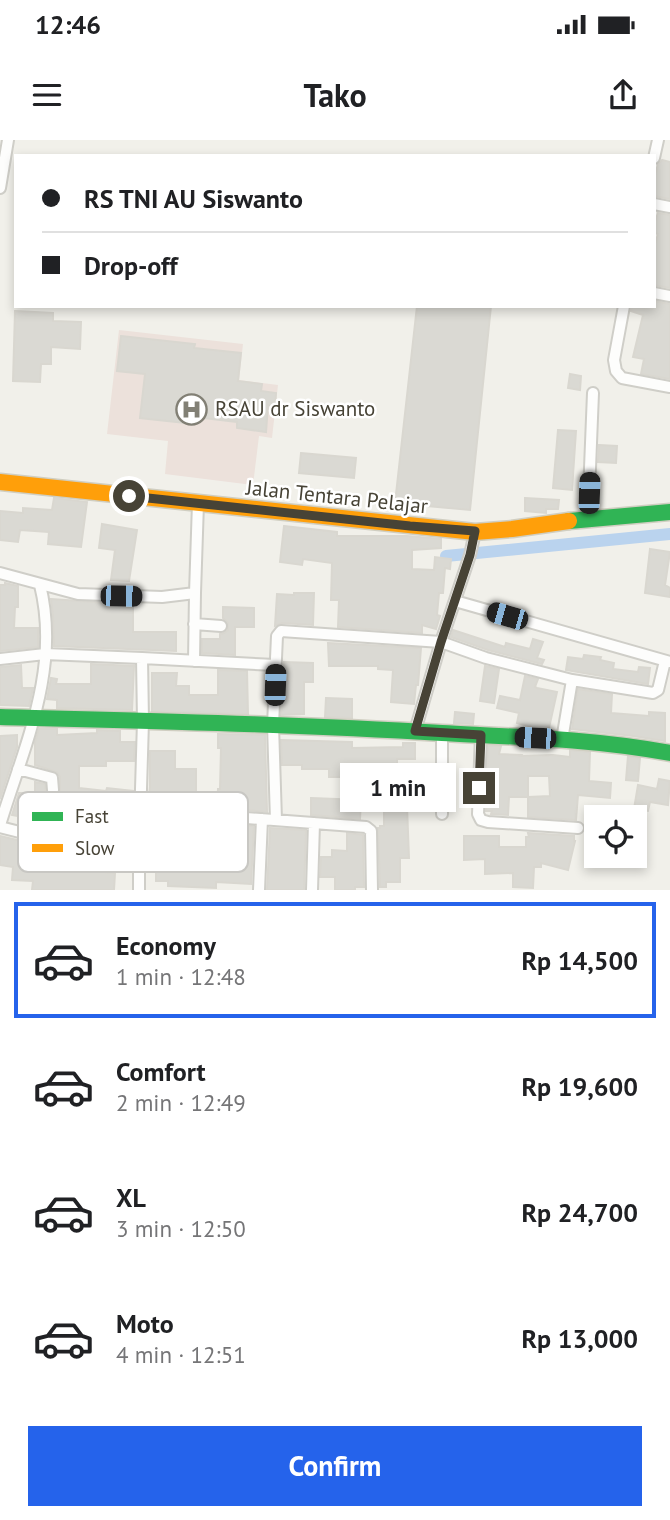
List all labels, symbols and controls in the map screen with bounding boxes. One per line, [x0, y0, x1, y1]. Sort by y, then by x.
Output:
text: 12:46 [35, 8, 101, 41]
text: Tako [303, 74, 367, 116]
icon: menu [28, 76, 66, 114]
icon: share [604, 76, 642, 114]
text: RS TNI AU Siswanto [84, 182, 303, 215]
text: Drop-off [84, 249, 178, 282]
hospital icon: RSAU dr Siswanto [175, 392, 209, 426]
place label: RSAU dr Siswanto [215, 395, 375, 422]
car [578, 472, 601, 514]
street label: Jalan Tentara Pelajar [244, 473, 429, 519]
route start [113, 480, 145, 512]
car [100, 585, 143, 607]
car [484, 600, 531, 632]
car [264, 664, 287, 706]
car [514, 726, 557, 750]
callout: 1 min [339, 764, 454, 812]
route end [463, 772, 495, 804]
text: 1 min [370, 773, 426, 802]
legend [18, 792, 248, 872]
text: Fast [75, 804, 109, 828]
map controls [584, 805, 647, 868]
button: locate [584, 805, 647, 868]
text: Slow [75, 836, 115, 860]
icon: car [32, 929, 95, 992]
text: Economy [116, 929, 216, 962]
text: Rp 14,500 [521, 944, 638, 977]
text: 1 min · 12:48 [116, 962, 246, 991]
icon: car [32, 1055, 95, 1118]
text: Comfort [116, 1055, 206, 1088]
text: Rp 19,600 [521, 1070, 638, 1103]
text: 2 min · 12:49 [116, 1088, 246, 1117]
icon: car [32, 1181, 95, 1244]
text: XL [116, 1181, 146, 1214]
text: Rp 24,700 [521, 1196, 638, 1229]
text: 3 min · 12:50 [116, 1214, 246, 1243]
icon: car [32, 1307, 95, 1370]
text: Moto [116, 1307, 174, 1340]
text: Rp 13,000 [521, 1322, 638, 1355]
text: 4 min · 12:51 [116, 1340, 246, 1369]
button: Confirm [28, 1426, 642, 1506]

